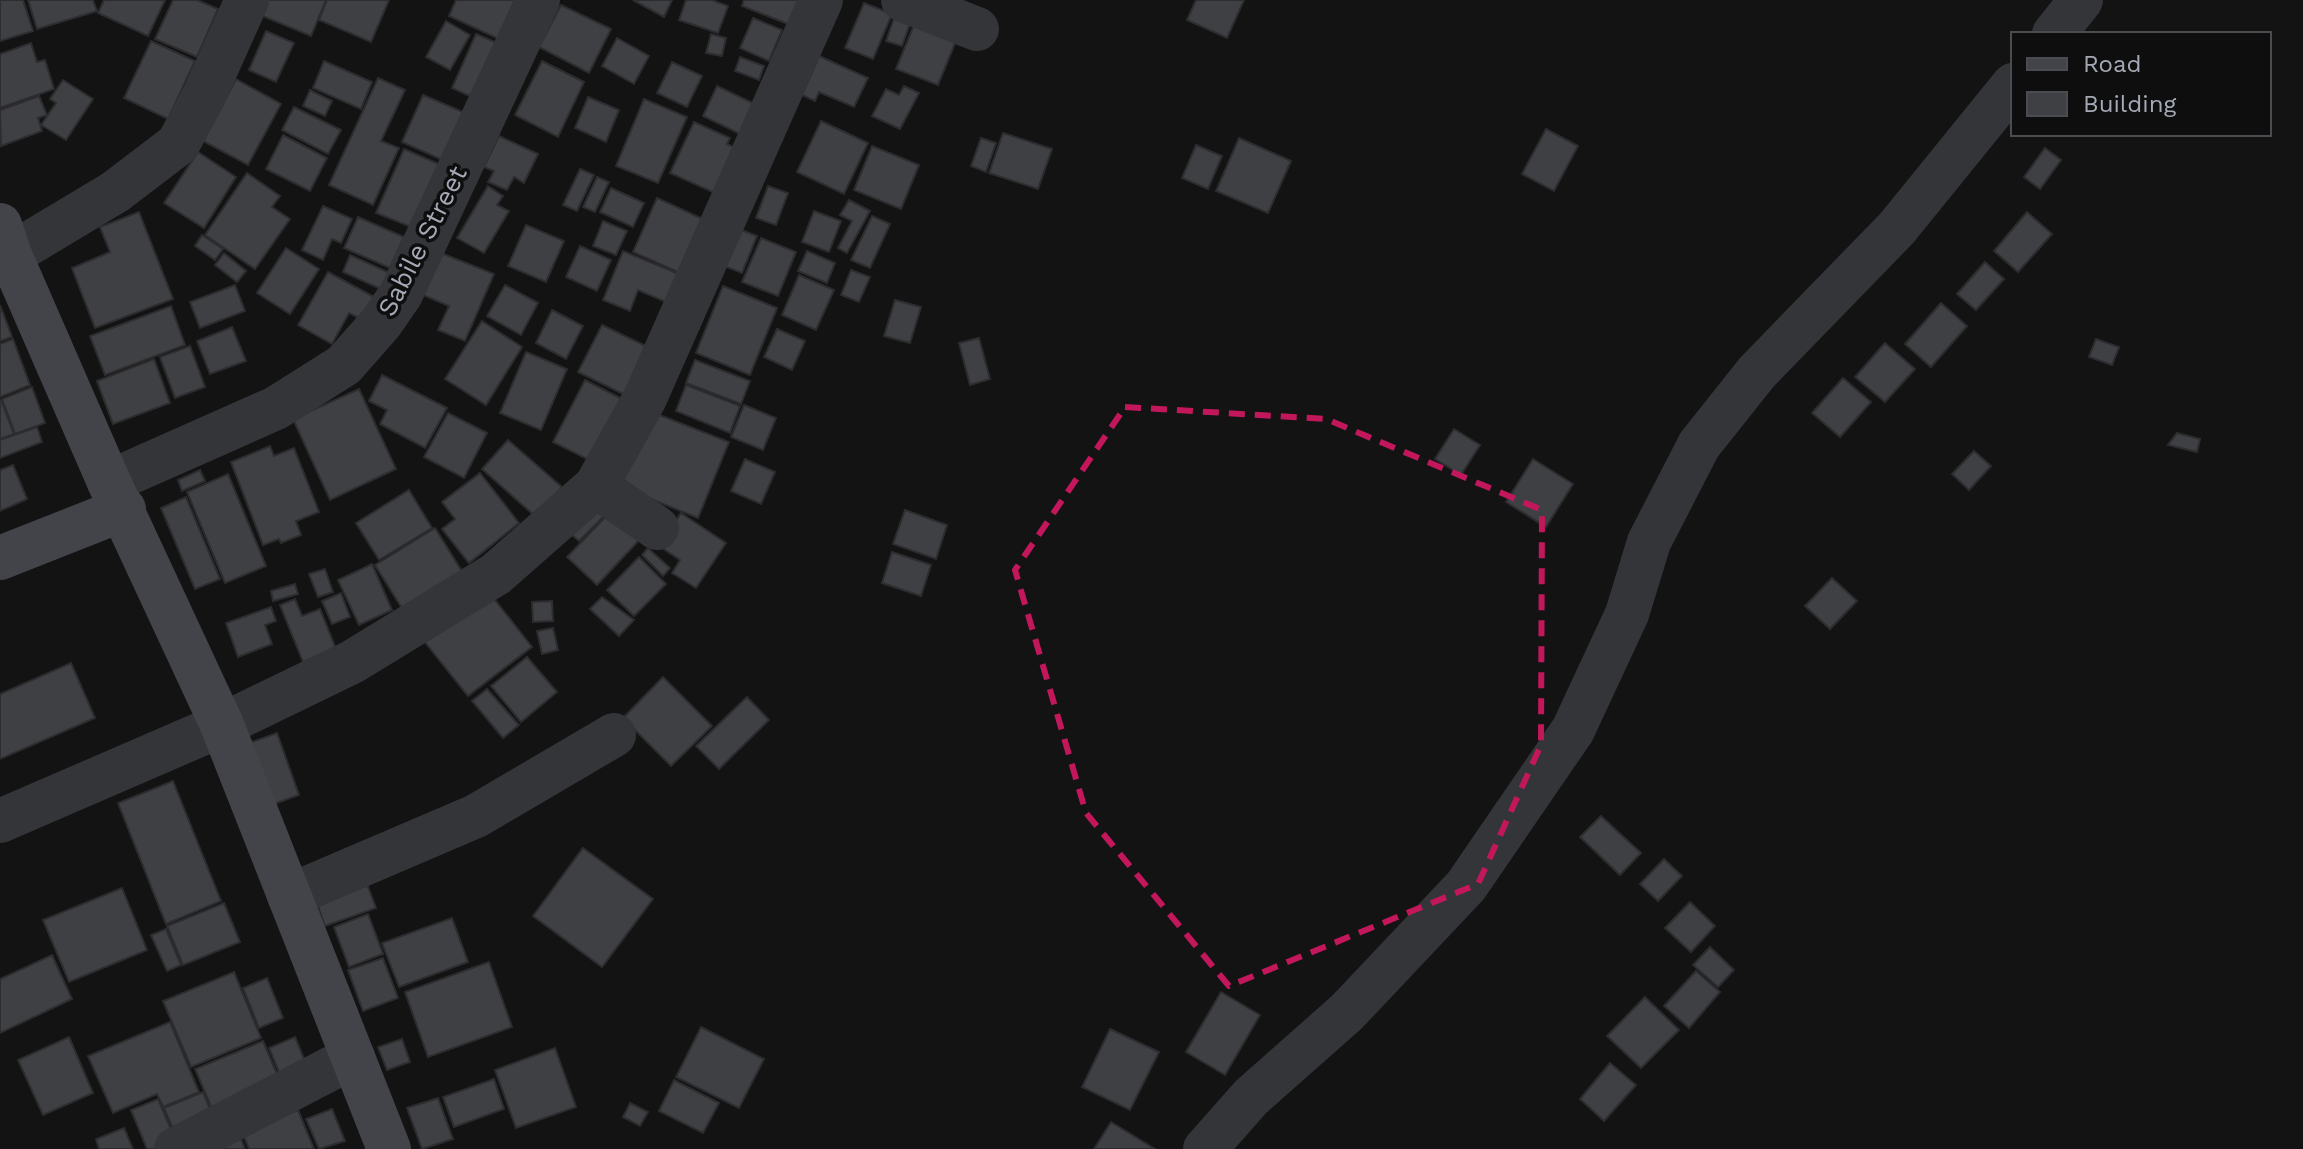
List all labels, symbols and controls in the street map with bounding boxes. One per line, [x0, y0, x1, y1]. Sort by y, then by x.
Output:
legend [2011, 32, 2271, 136]
text: Road [2083, 50, 2142, 78]
text: Building [2083, 90, 2176, 118]
street label: Sabile Street [371, 161, 473, 321]

